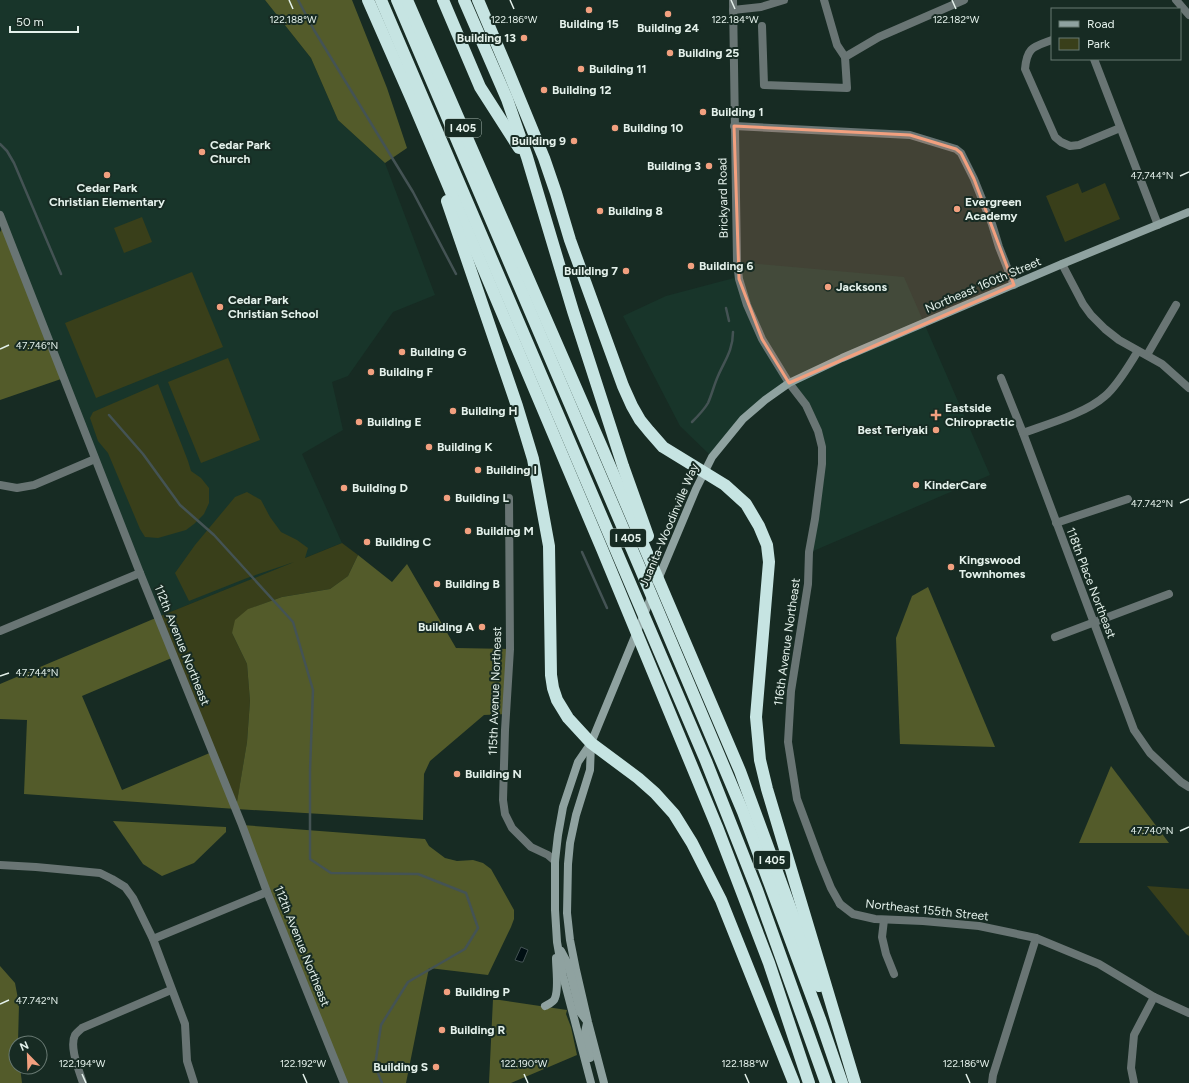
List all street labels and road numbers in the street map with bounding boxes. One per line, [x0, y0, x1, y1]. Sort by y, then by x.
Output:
road number: I 405 [445, 119, 481, 137]
street label: Brickyard Road [715, 158, 731, 238]
street label: Northeast 160th Street [923, 254, 1043, 316]
street label: Juanita-Woodinville Way [637, 461, 702, 589]
street label: 118th Place Northeast [1063, 526, 1119, 641]
road number: I 405 [610, 529, 646, 547]
street label: 116th Avenue Northeast [771, 577, 803, 707]
street label: 112th Avenue Northeast [151, 583, 213, 708]
street label: 115th Avenue Northeast [486, 626, 504, 756]
road number: I 405 [754, 851, 790, 869]
street label: 112th Avenue Northeast [271, 884, 333, 1009]
street label: Northeast 155th Street [865, 897, 990, 923]

